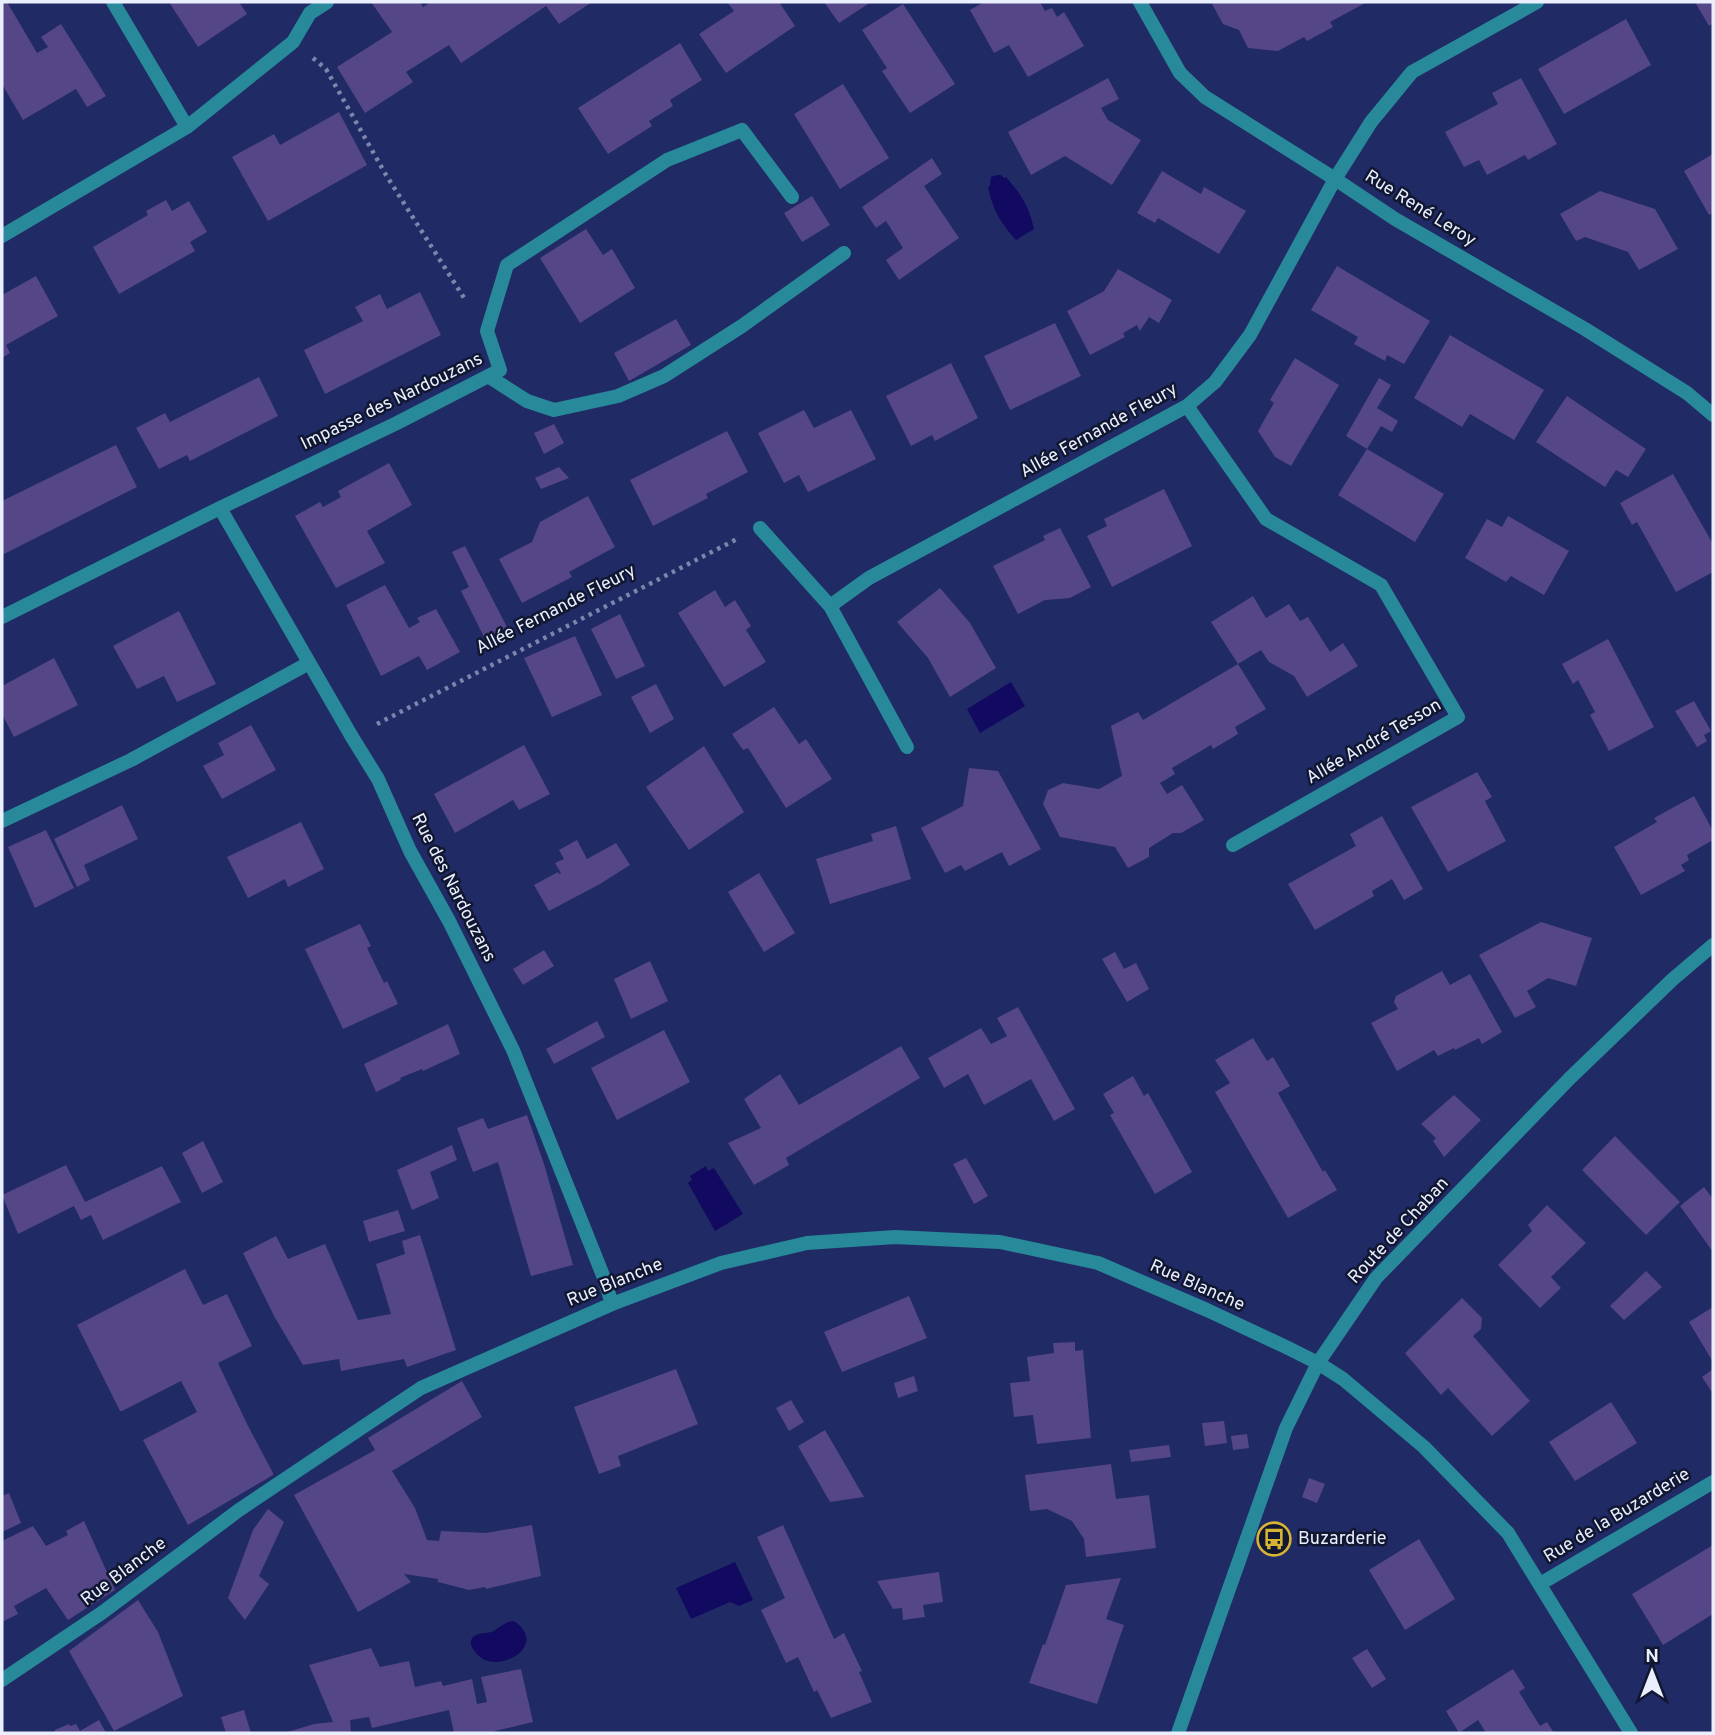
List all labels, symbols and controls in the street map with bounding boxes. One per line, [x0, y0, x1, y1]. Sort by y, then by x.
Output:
street label: Rue René Leroy [1360, 166, 1480, 252]
street label: Impasse des Nardouzans [297, 348, 487, 456]
street label: Allée Fernande Fleury [1016, 378, 1182, 484]
street label: Allée Fernande Fleury [472, 560, 640, 660]
street label: Allée André Tesson [1302, 694, 1446, 790]
street label: Rue des Nardouzans [406, 810, 500, 966]
street label: Route de Chaban [1344, 1173, 1454, 1289]
street label: Rue Blanche [564, 1253, 666, 1313]
street label: Rue Blanche [1146, 1255, 1248, 1317]
street label: Rue de la Buzarderie [1540, 1463, 1694, 1569]
bus stop icon: Buzarderie [1255, 1520, 1293, 1558]
place label: Buzarderie [1298, 1528, 1386, 1551]
street label: Rue Blanche [77, 1532, 171, 1612]
north arrow [1617, 1637, 1687, 1707]
text: N [1645, 1645, 1659, 1669]

